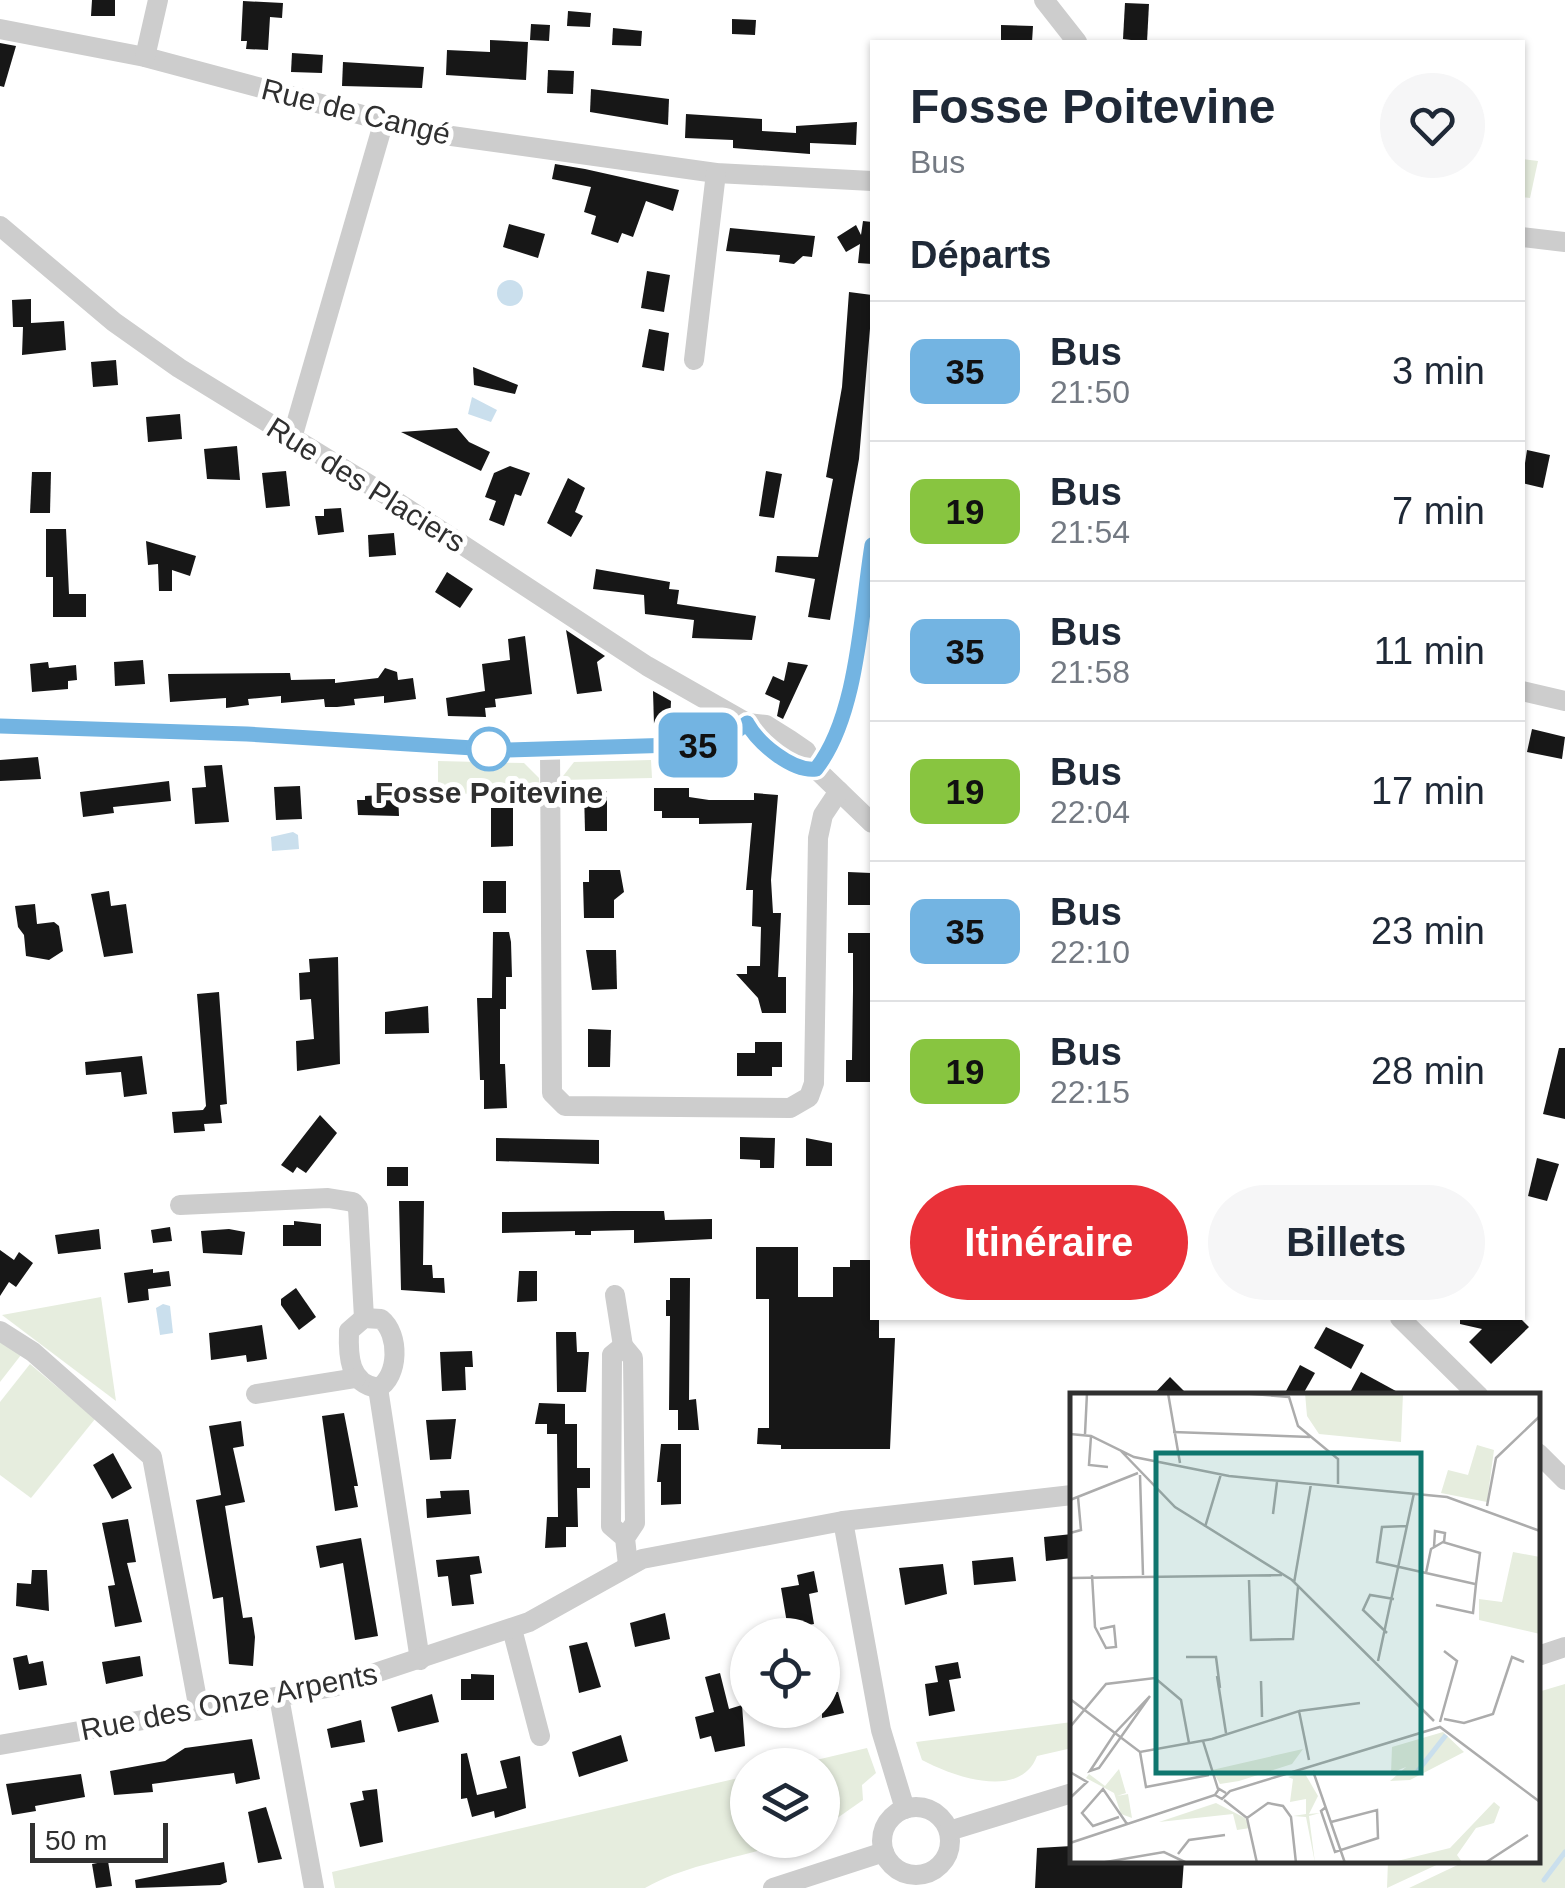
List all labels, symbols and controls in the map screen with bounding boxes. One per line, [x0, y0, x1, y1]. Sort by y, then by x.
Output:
street label: Rue de Cangé [258, 72, 454, 151]
button: heart [1380, 73, 1485, 178]
text: Fosse Poitevine [910, 80, 1275, 133]
text: Bus [910, 144, 965, 180]
text: Départs [910, 234, 1052, 276]
text: Bus [1050, 331, 1122, 373]
text: 3 min [1392, 350, 1485, 392]
text: 35 [946, 352, 984, 391]
text: 21:50 [1050, 374, 1130, 410]
street label: Rue des Placiers [261, 410, 471, 559]
text: Bus [1050, 471, 1122, 513]
text: 7 min [1392, 490, 1485, 532]
text: 19 [946, 492, 984, 531]
text: 21:54 [1050, 514, 1130, 550]
text: Bus [1050, 611, 1122, 653]
text: 11 min [1374, 630, 1485, 672]
text: 35 [946, 632, 984, 671]
text: 21:58 [1050, 654, 1130, 690]
line badge: 35 [653, 712, 743, 778]
text: 35 [679, 726, 717, 765]
marker: Fosse Poitevine [468, 728, 510, 770]
text: Bus [1050, 751, 1122, 793]
text: 17 min [1371, 770, 1485, 812]
text: 19 [946, 772, 984, 811]
place label: Fosse Poitevine [375, 776, 603, 809]
text: 22:04 [1050, 794, 1130, 830]
text: Bus [1050, 891, 1122, 933]
text: 23 min [1371, 910, 1485, 952]
text: 35 [946, 912, 984, 951]
text: 22:10 [1050, 934, 1130, 970]
text: Bus [1050, 1031, 1122, 1073]
text: 28 min [1371, 1050, 1485, 1092]
text: 19 [946, 1052, 984, 1091]
text: 22:15 [1050, 1074, 1130, 1110]
button: Itinéraire [910, 1185, 1188, 1300]
button: Billets [1208, 1185, 1485, 1300]
inset map [1070, 1393, 1540, 1863]
map controls [730, 1618, 840, 1858]
button: locate [730, 1618, 840, 1728]
street label: Rue des Onze Arpents [78, 1657, 380, 1747]
button: layers [730, 1748, 840, 1858]
scale bar [30, 1818, 168, 1862]
text: 50 m [45, 1825, 107, 1856]

